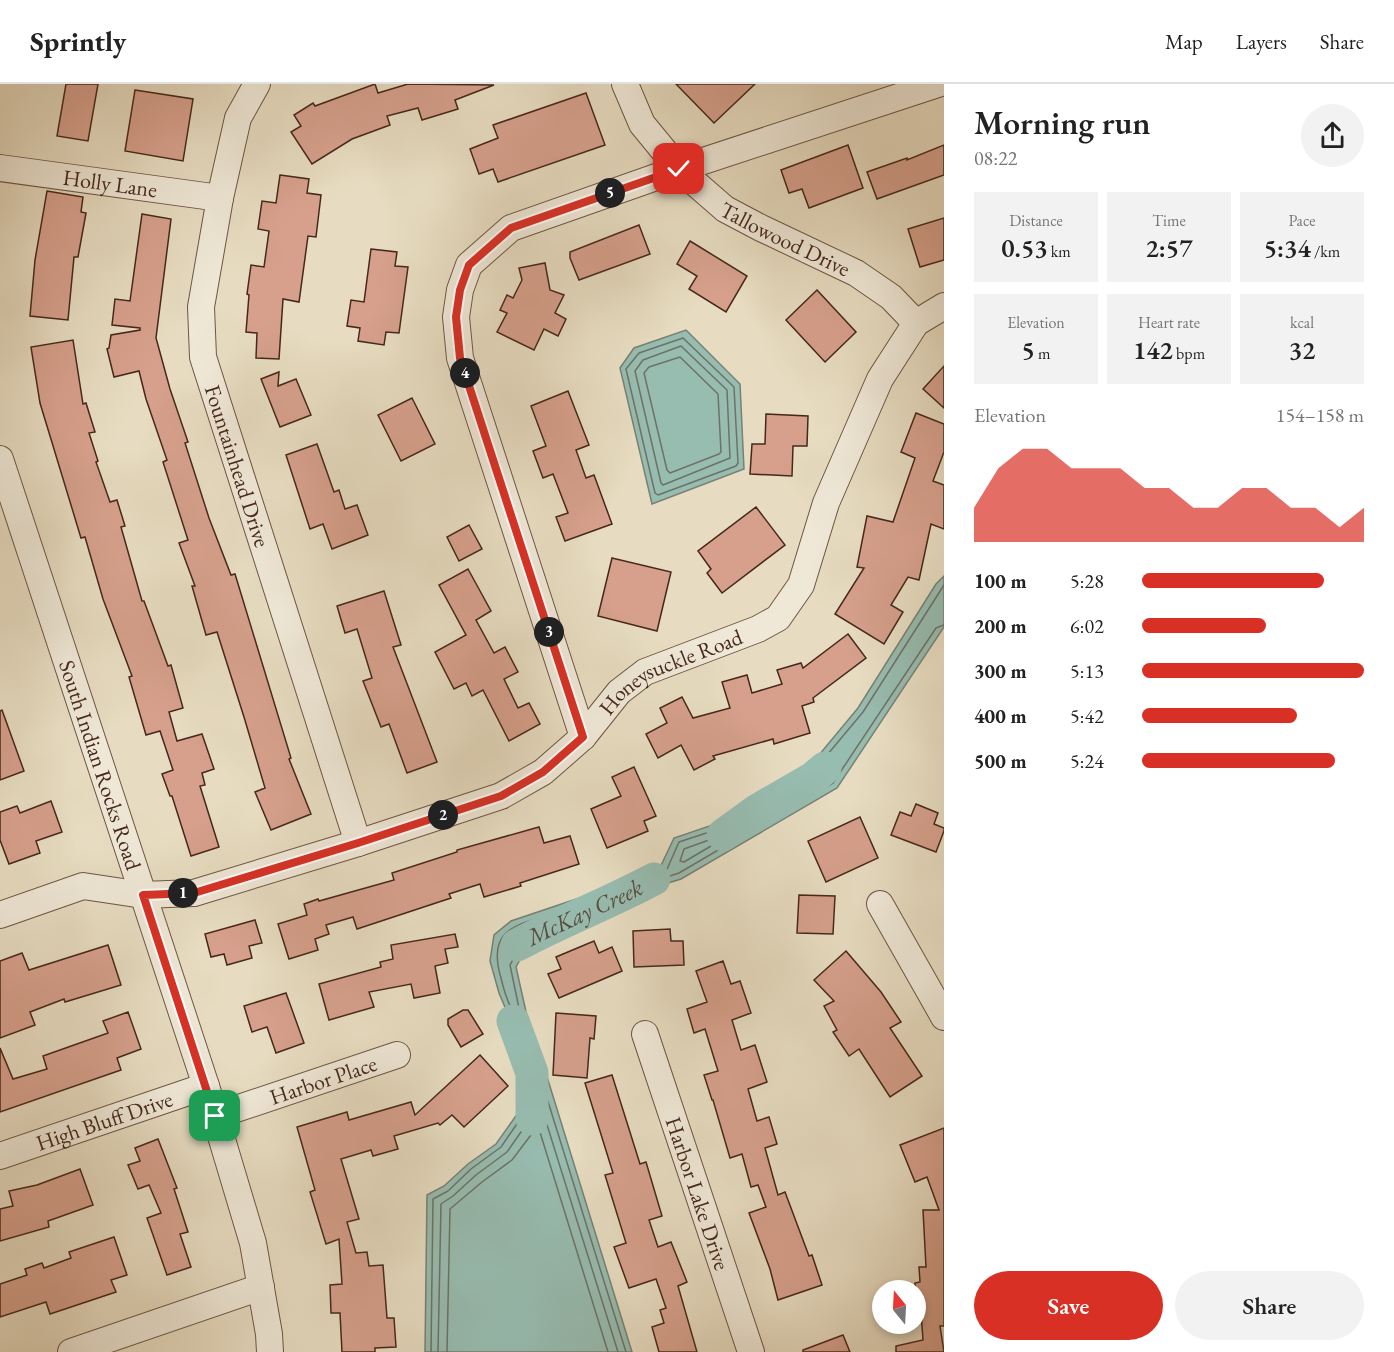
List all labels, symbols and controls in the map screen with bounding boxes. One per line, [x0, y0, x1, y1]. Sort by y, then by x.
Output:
text: Sprintly [30, 23, 126, 59]
text: Map [1165, 28, 1203, 55]
text: Layers [1236, 28, 1287, 55]
text: Share [1320, 28, 1364, 55]
text: Morning run [974, 101, 1151, 144]
button: share [1301, 104, 1364, 167]
pin [653, 143, 704, 194]
text: 08:22 [974, 145, 1017, 171]
icon: check [662, 152, 695, 185]
street label: Holly Lane [61, 163, 159, 204]
pin: 5 [595, 178, 625, 208]
text: 5 [606, 182, 614, 203]
street label: Tallowood Drive [715, 195, 855, 283]
text: Distance [1009, 210, 1063, 231]
text: Time [1152, 210, 1186, 231]
text: Pace [1289, 210, 1315, 231]
text: 0.53 [1001, 231, 1048, 265]
text: 2:57 [1145, 231, 1193, 265]
text: 5:34 [1264, 231, 1311, 265]
text: km [1048, 241, 1071, 262]
text: /km [1311, 241, 1340, 262]
text: Elevation [1007, 312, 1065, 333]
text: Heart rate [1138, 312, 1200, 333]
text: kcal [1290, 312, 1314, 333]
text: 5 [1022, 333, 1035, 367]
text: 142 [1133, 333, 1173, 367]
text: 32 [1289, 333, 1315, 367]
text: m [1035, 343, 1051, 364]
text: bpm [1173, 343, 1205, 364]
pin: 4 [450, 358, 480, 388]
text: 4 [461, 362, 469, 383]
street label: Fountainhead Drive [198, 381, 277, 551]
text: Elevation [974, 402, 1046, 428]
text: 154–158 m [1276, 402, 1364, 428]
text: 100 m [974, 568, 1027, 594]
text: 5:28 [1070, 568, 1104, 594]
text: 200 m [974, 613, 1027, 639]
text: 6:02 [1070, 613, 1104, 639]
pin: 3 [534, 617, 564, 647]
text: 3 [545, 621, 553, 642]
street label: Honeysuckle Road [592, 622, 747, 721]
street label: South Indian Rocks Road [52, 656, 148, 875]
text: 300 m [974, 658, 1027, 684]
text: 5:13 [1070, 658, 1104, 684]
text: 400 m [974, 703, 1027, 729]
text: 5:42 [1070, 703, 1104, 729]
text: 500 m [974, 748, 1027, 774]
text: 5:24 [1070, 748, 1104, 774]
pin: 2 [428, 800, 458, 830]
text: 2 [439, 804, 447, 825]
water label: McKay Creek [519, 871, 648, 953]
pin: 1 [168, 878, 198, 908]
text: 1 [179, 882, 187, 903]
street label: Harbor Place [266, 1049, 381, 1112]
street label: High Bluff Drive [32, 1084, 177, 1158]
pin [189, 1090, 240, 1141]
icon: arrive [198, 1099, 231, 1132]
street label: Harbor Lake Drive [659, 1113, 737, 1274]
button: Save [974, 1271, 1163, 1340]
button: Share [1175, 1271, 1364, 1340]
north arrow [872, 1280, 926, 1334]
map controls [872, 1280, 926, 1334]

